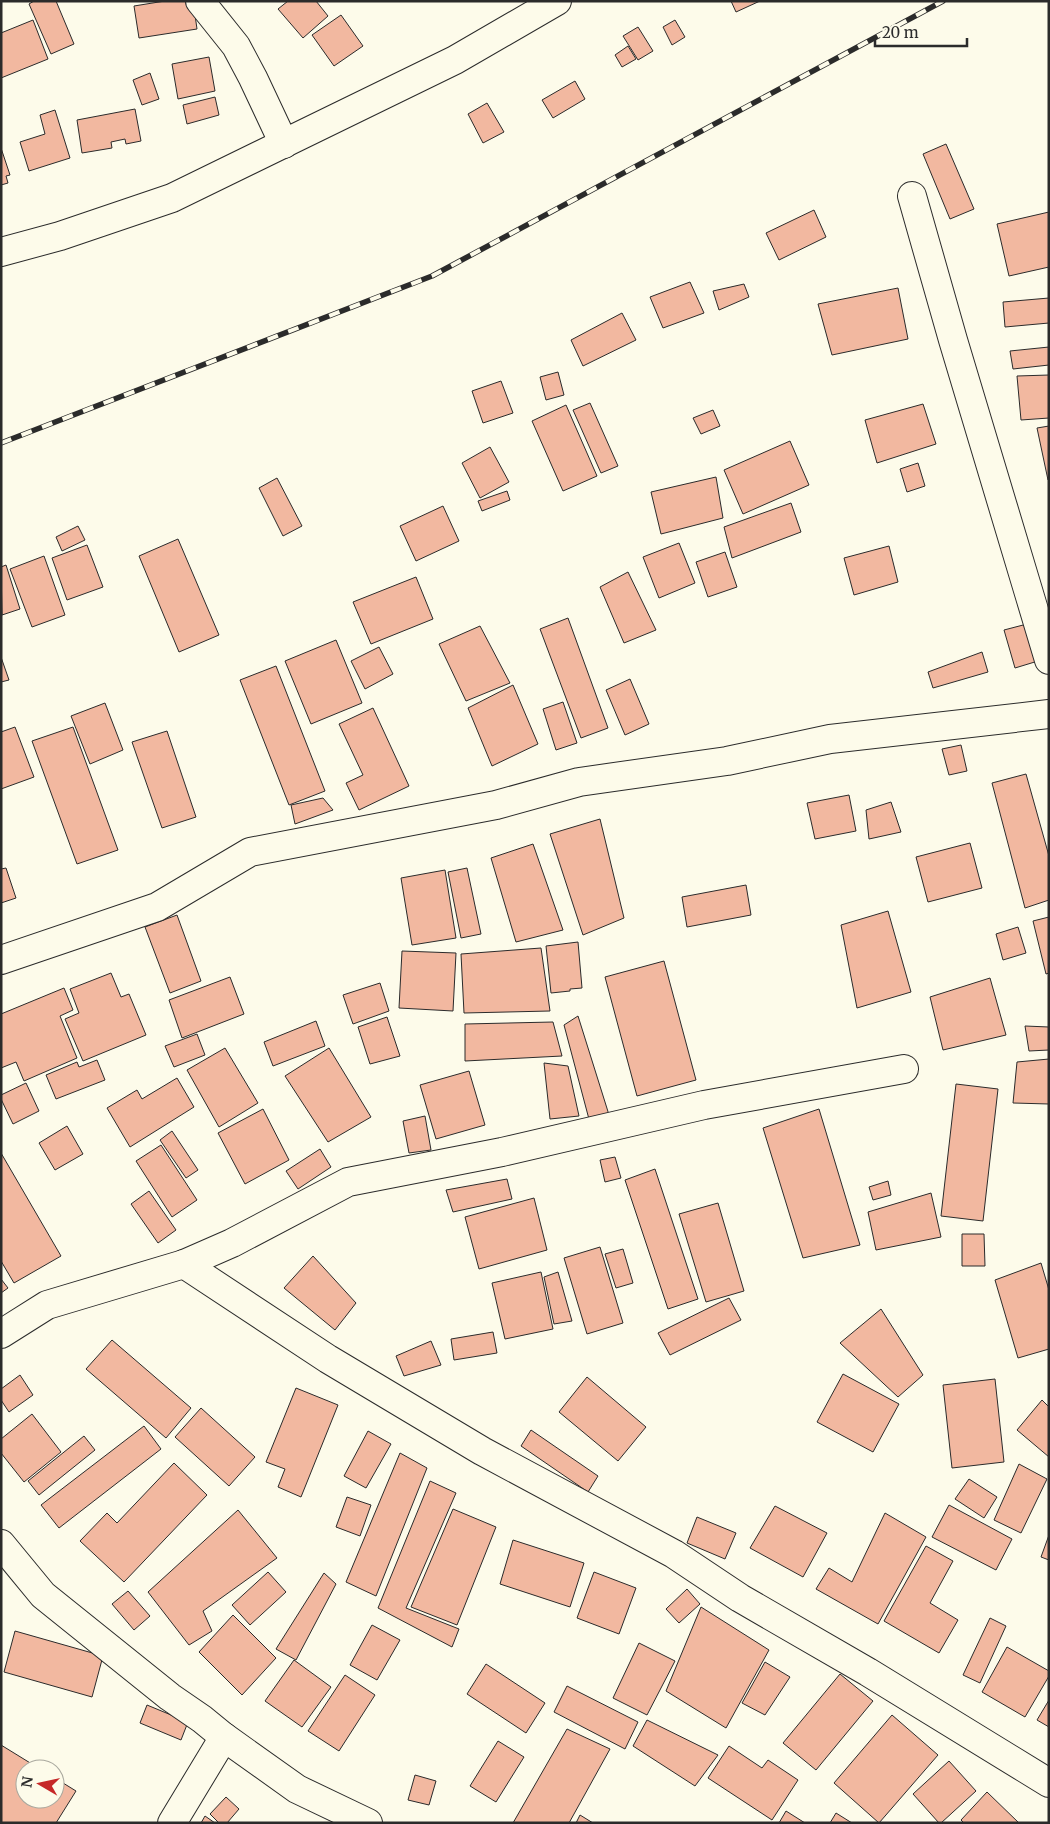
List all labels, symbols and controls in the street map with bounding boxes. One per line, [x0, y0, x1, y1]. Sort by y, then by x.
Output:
scale bar [875, 15, 968, 47]
text: 20 m [882, 23, 919, 42]
north arrow [15, 1759, 65, 1809]
text: N [17, 1775, 37, 1789]

